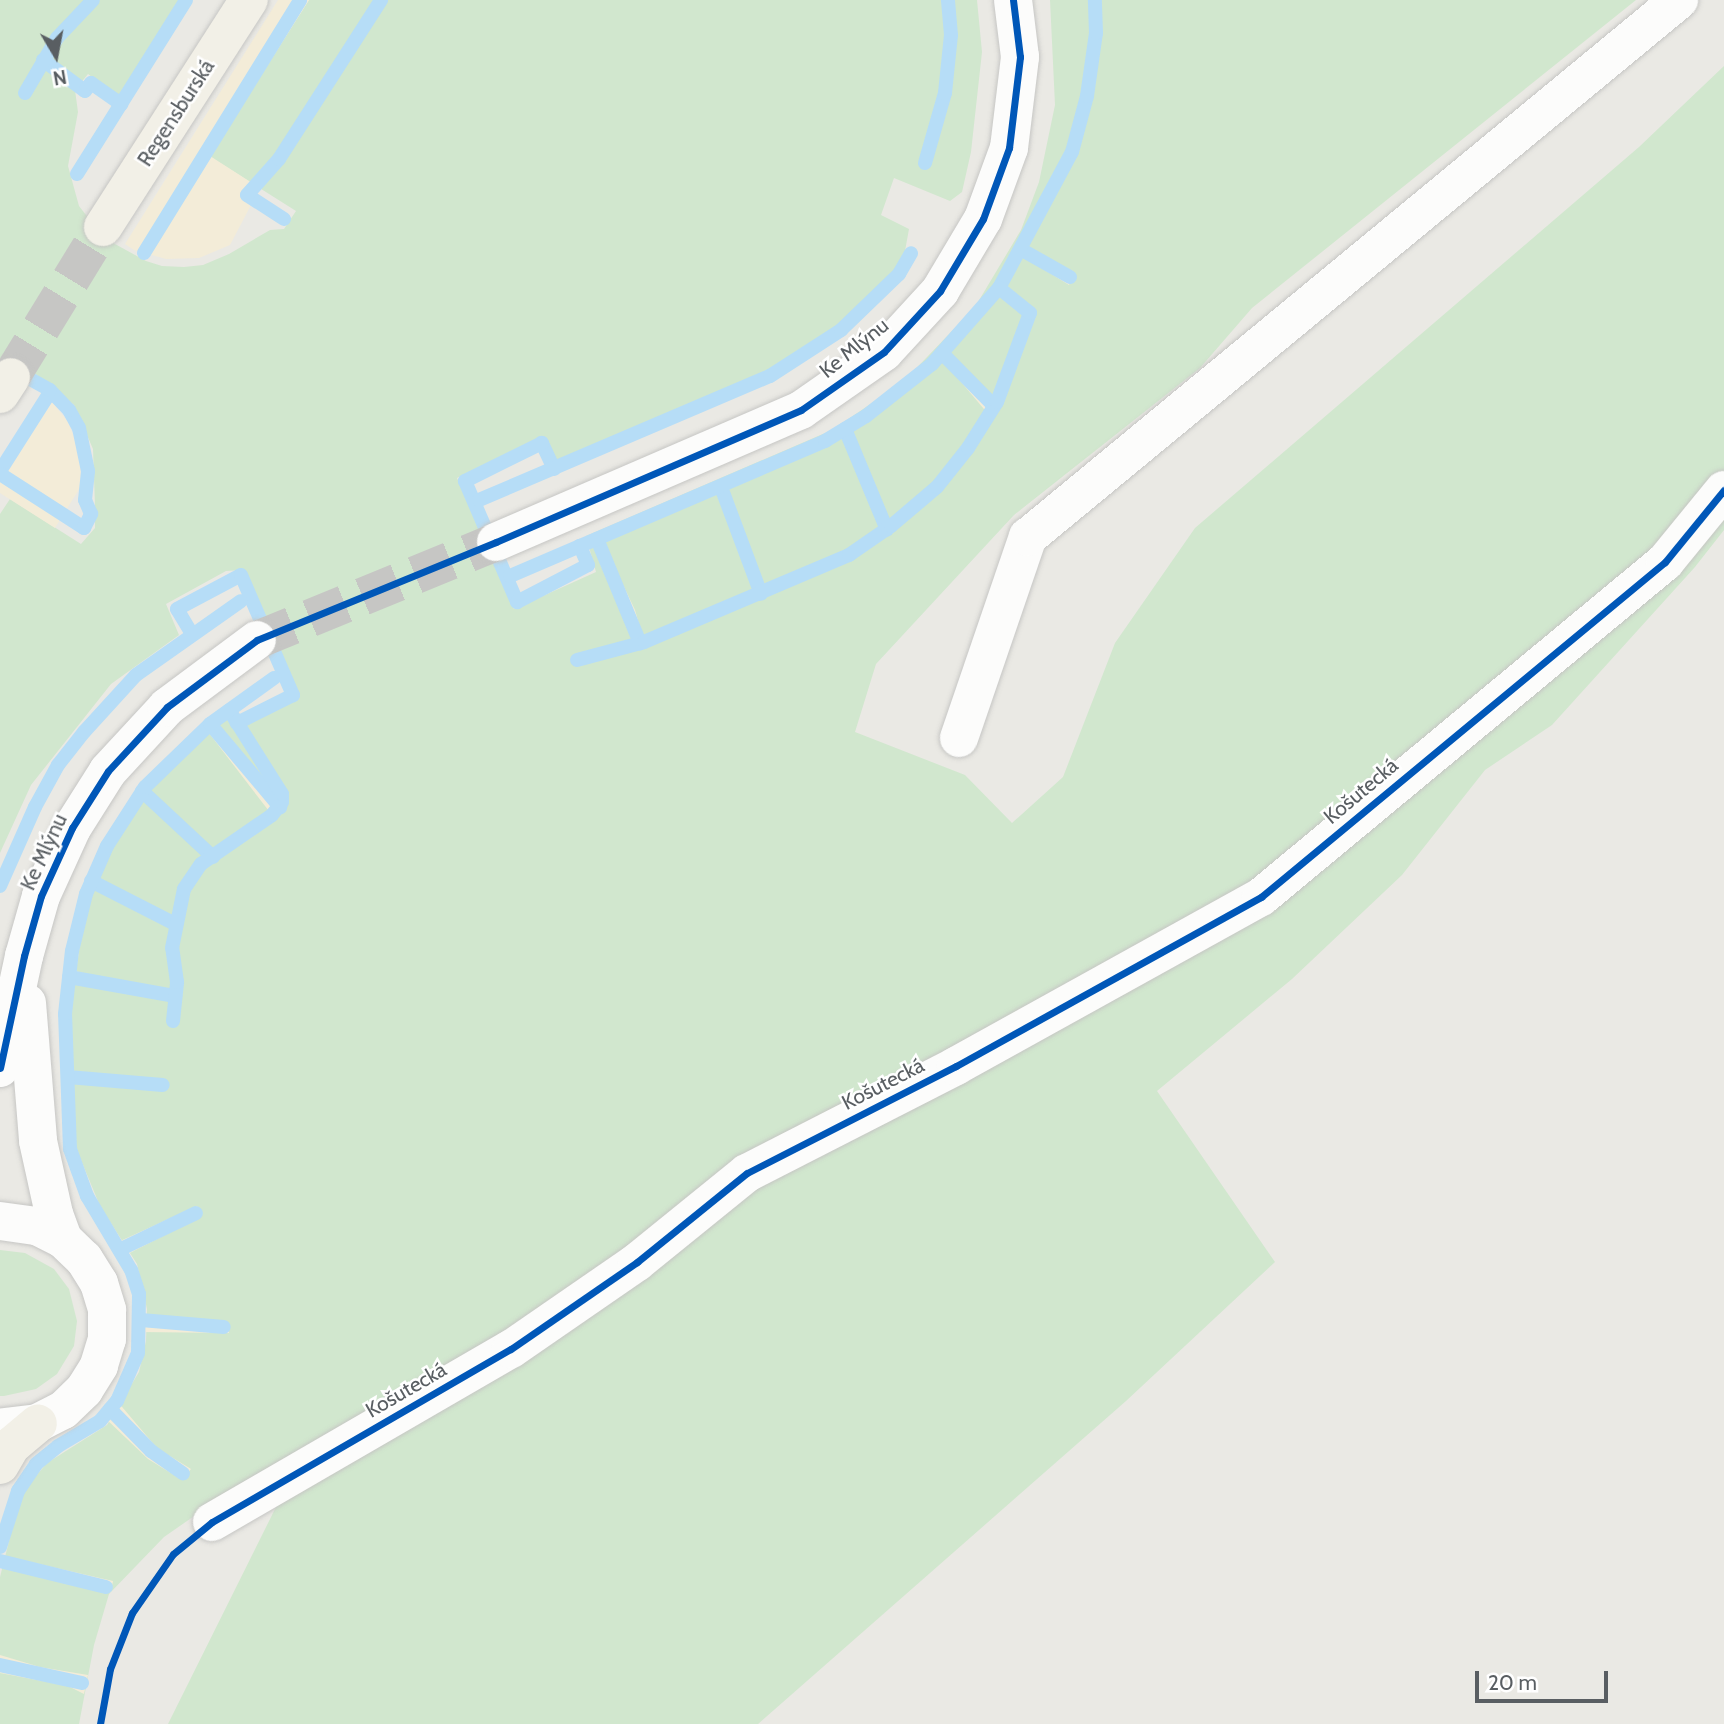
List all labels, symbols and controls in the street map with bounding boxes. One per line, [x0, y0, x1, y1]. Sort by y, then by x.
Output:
north arrow [21, 21, 91, 91]
street label: Regensburská [132, 55, 220, 171]
text: N [51, 65, 68, 90]
street label: Ke Mlýnu [814, 313, 894, 383]
street label: Košutecká [1319, 753, 1403, 829]
street label: Ke Mlýnu [15, 810, 73, 894]
street label: Košutecká [838, 1053, 928, 1115]
street label: Košutecká [361, 1357, 451, 1423]
scale bar [1479, 1658, 1612, 1702]
text: 20 m [1488, 1670, 1537, 1695]

